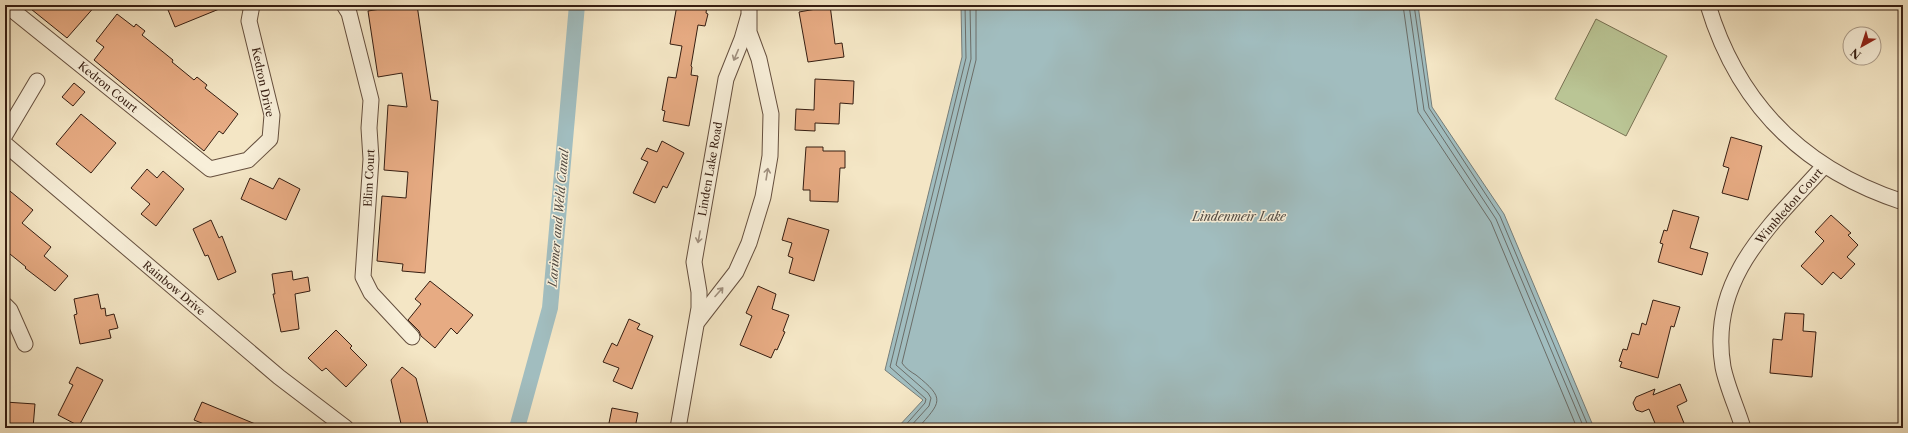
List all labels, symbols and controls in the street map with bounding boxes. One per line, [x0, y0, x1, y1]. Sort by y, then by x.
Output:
north arrow [1842, 26, 1882, 66]
text: N [1847, 45, 1864, 62]
street label: Kedron Drive [249, 46, 277, 118]
one-way arrow [731, 49, 739, 61]
street label: Kedron Court [75, 59, 141, 115]
street label: Linden Lake Road [695, 121, 725, 217]
water label: Larimer and Weld Canal [544, 147, 572, 289]
street label: Elim Court [360, 149, 378, 207]
street label: Wimbledon Court [1752, 165, 1826, 247]
one-way arrow [763, 168, 771, 181]
water label: Lindenmeir Lake [1191, 209, 1287, 224]
one-way arrow [694, 230, 702, 243]
street label: Rainbow Drive [140, 258, 208, 318]
one-way arrow [714, 288, 723, 298]

